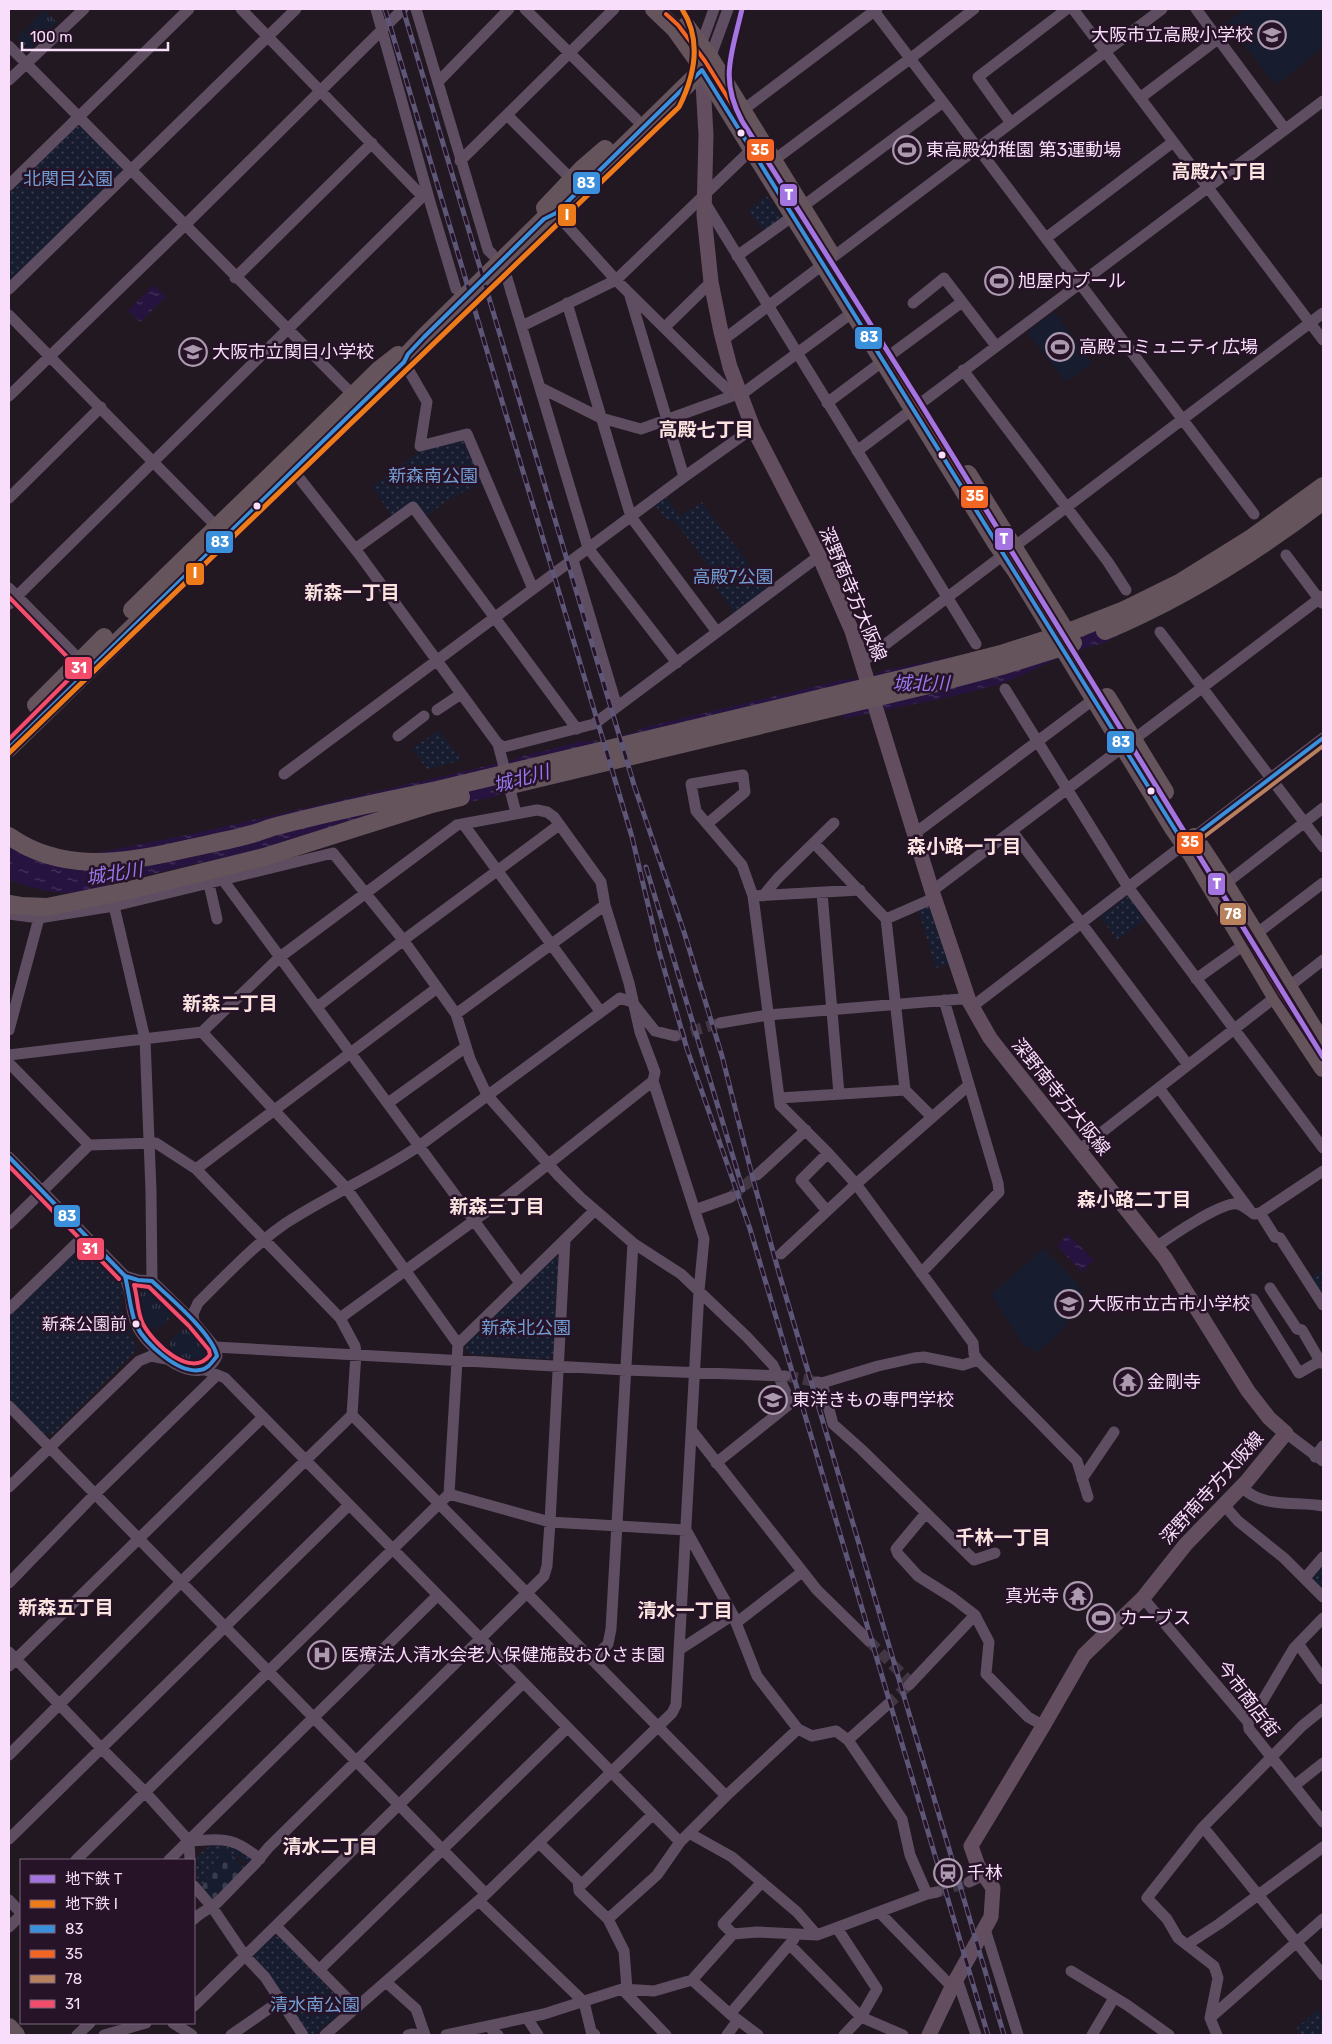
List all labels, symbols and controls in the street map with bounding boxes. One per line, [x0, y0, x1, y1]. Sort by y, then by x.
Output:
scale bar [22, 20, 169, 52]
school or university icon: 大阪市立高殿小学校 [1257, 20, 1287, 50]
place label: 大阪市立高殿小学校 [1091, 24, 1253, 46]
text: 100 m [30, 28, 72, 46]
unlabelled marker [736, 128, 746, 138]
sports icon: 東高殿幼稚園 第3運動場 [892, 135, 922, 165]
line badge: 35 [746, 138, 775, 162]
place label: 東高殿幼稚園 第3運動場 [926, 139, 1121, 161]
text: 35 [751, 142, 769, 159]
district label: 高殿六丁目 [1171, 160, 1267, 183]
park label: 北関目公園 [23, 168, 113, 190]
line badge: 83 [572, 171, 601, 195]
text: 83 [577, 175, 595, 192]
line badge: T [779, 183, 798, 207]
text: T [785, 187, 794, 204]
line badge: I [557, 203, 577, 227]
text: I [565, 207, 569, 224]
sports icon: 旭屋内プール [984, 266, 1014, 296]
place label: 旭屋内プール [1018, 270, 1126, 292]
line badge: 83 [854, 326, 883, 350]
text: 83 [860, 329, 878, 346]
sports icon: 高殿コミュニティ広場 [1045, 332, 1075, 362]
place label: 高殿コミュニティ広場 [1079, 336, 1258, 358]
school or university icon: 大阪市立関目小学校 [178, 337, 208, 367]
place label: 大阪市立関目小学校 [212, 341, 374, 363]
district label: 高殿七丁目 [658, 418, 754, 441]
unlabelled marker [937, 450, 947, 460]
park label: 新森南公園 [388, 465, 478, 487]
line badge: 35 [960, 485, 989, 509]
text: 35 [966, 488, 984, 505]
unlabelled marker [252, 501, 262, 511]
street label: 深野南寺方大阪線 [815, 523, 891, 665]
line badge: T [994, 527, 1014, 551]
line badge: 83 [205, 530, 234, 554]
text: T [1000, 531, 1009, 548]
text: 83 [211, 534, 229, 551]
line badge: I [185, 562, 205, 586]
text: I [193, 565, 197, 582]
park label: 高殿7公園 [692, 566, 774, 588]
district label: 新森一丁目 [304, 581, 400, 604]
line badge: 31 [64, 656, 93, 680]
text: 31 [71, 660, 87, 677]
water label: 城北川 [892, 672, 951, 695]
line badge: 83 [1106, 730, 1135, 754]
text: 83 [1112, 734, 1130, 751]
water label: 城北川 [491, 759, 554, 797]
unlabelled marker [1146, 786, 1156, 796]
line badge: 35 [1176, 831, 1204, 855]
text: 35 [1181, 834, 1199, 851]
district label: 森小路一丁目 [907, 835, 1021, 858]
water label: 城北川 [84, 857, 146, 889]
line badge: T [1207, 872, 1226, 896]
text: T [1213, 876, 1222, 893]
line badge: 78 [1219, 902, 1247, 926]
text: 78 [1224, 906, 1242, 923]
district label: 新森二丁目 [182, 992, 278, 1015]
street label: 深野南寺方大阪線 [1007, 1034, 1115, 1160]
district label: 森小路二丁目 [1077, 1188, 1191, 1211]
district label: 新森三丁目 [449, 1195, 545, 1218]
line badge: 83 [53, 1204, 81, 1228]
text: 83 [58, 1208, 76, 1225]
line badge: 31 [76, 1237, 105, 1261]
text: 31 [82, 1241, 98, 1258]
school or university icon: 大阪市立古市小学校 [1054, 1289, 1084, 1319]
place label: 大阪市立古市小学校 [1088, 1293, 1250, 1315]
place label: 新森公園前 [42, 1314, 127, 1334]
park label: 新森北公園 [481, 1317, 571, 1339]
marker: 新森公園前 [131, 1319, 141, 1329]
temple icon: 金剛寺 [1113, 1367, 1143, 1397]
place label: 金剛寺 [1147, 1371, 1201, 1393]
school or university icon: 東洋きもの専門学校 [758, 1385, 788, 1415]
place label: 東洋きもの専門学校 [792, 1389, 954, 1411]
street label: 深野南寺方大阪線 [1156, 1427, 1268, 1549]
district label: 千林一丁目 [955, 1526, 1051, 1549]
temple icon: 真光寺 [1063, 1581, 1093, 1611]
place label: 真光寺 [1005, 1585, 1059, 1607]
district label: 新森五丁目 [18, 1596, 114, 1619]
district label: 清水一丁目 [637, 1599, 733, 1622]
sports icon: カーブス [1086, 1603, 1116, 1633]
place label: カーブス [1120, 1607, 1191, 1629]
hospital icon: 医療法人清水会老人保健施設おひさま園 [307, 1640, 337, 1670]
place label: 医療法人清水会老人保健施設おひさま園 [341, 1644, 665, 1666]
street label: 今市商店街 [1212, 1656, 1284, 1742]
district label: 清水二丁目 [282, 1835, 378, 1858]
station icon: 千林 [933, 1858, 963, 1888]
legend [20, 1859, 195, 2024]
place label: 千林 [967, 1862, 1003, 1884]
text: 地下鉄 T [65, 1870, 123, 1888]
text: 地下鉄 I [65, 1895, 118, 1913]
text: 83 [65, 1920, 84, 1938]
text: 35 [65, 1945, 83, 1963]
text: 78 [65, 1970, 82, 1988]
park label: 清水南公園 [270, 1994, 360, 2016]
text: 31 [65, 1995, 80, 2013]

